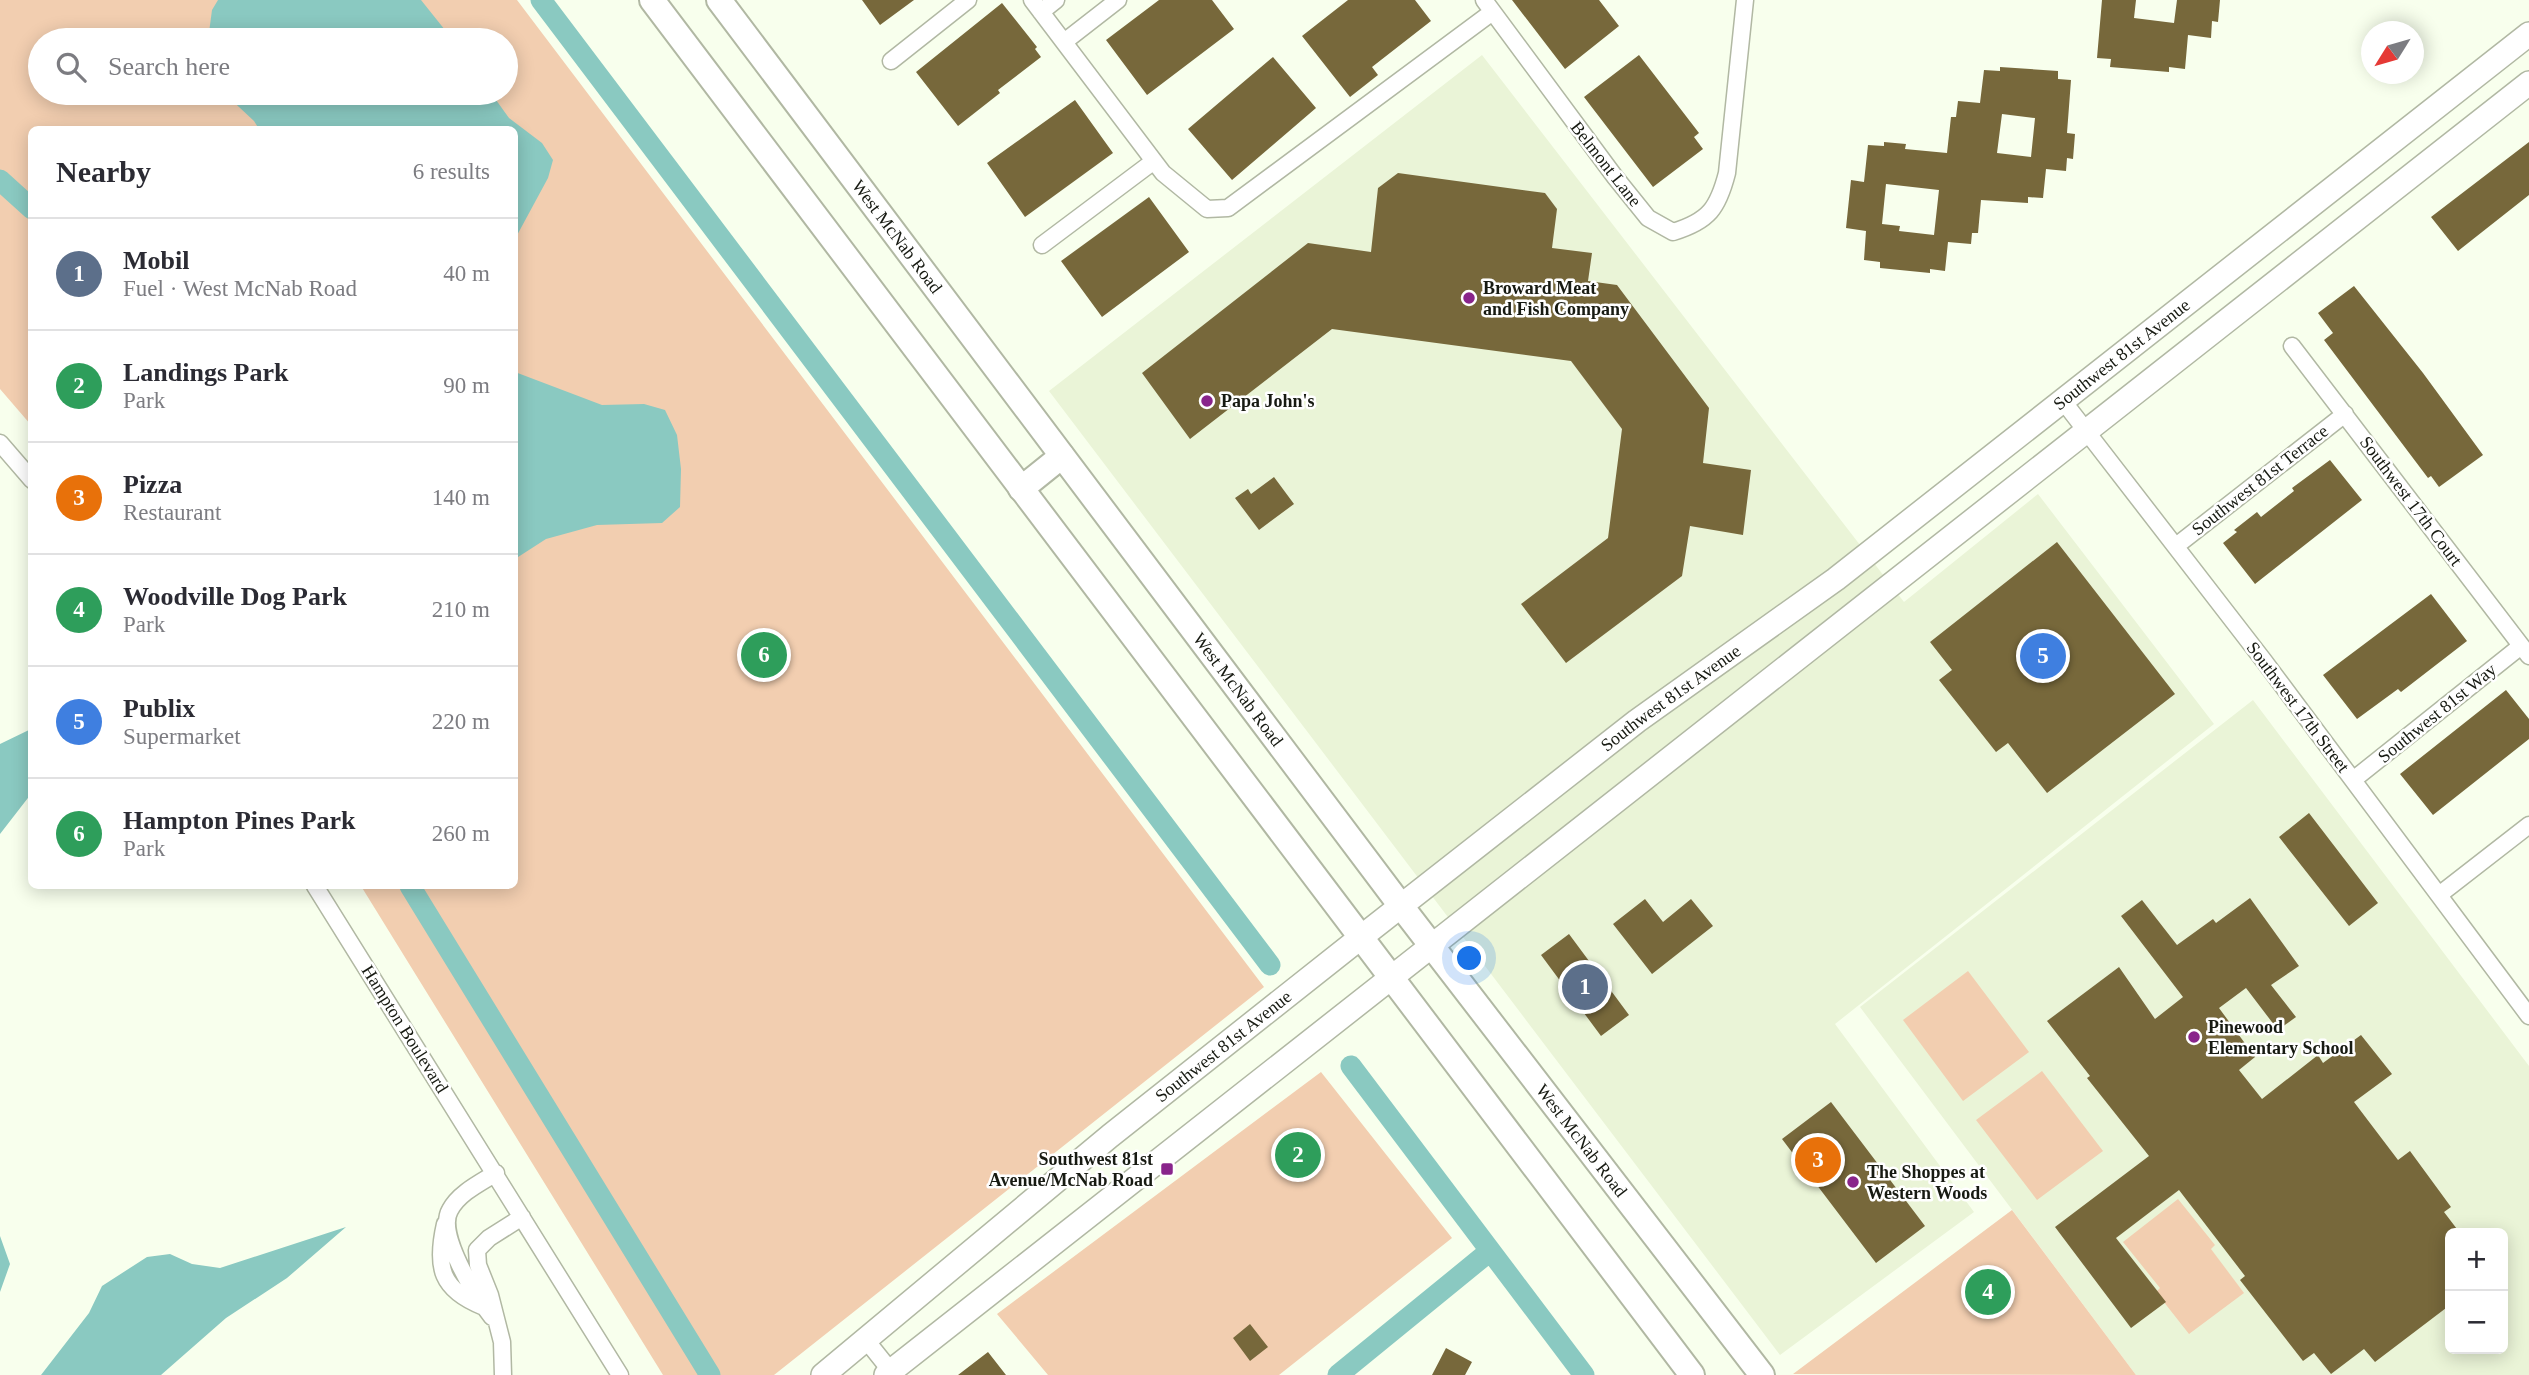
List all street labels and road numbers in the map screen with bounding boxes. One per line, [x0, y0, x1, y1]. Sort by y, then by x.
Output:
street label: Belmont Lane [1567, 117, 1645, 211]
street label: West McNab Road [848, 176, 946, 297]
street label: Southwest 81st Avenue [2049, 295, 2194, 414]
street label: Southwest 81st Terrace [2188, 421, 2332, 539]
street label: Southwest 17th Court [2356, 432, 2466, 570]
street label: West McNab Road [1189, 629, 1287, 750]
street label: Southwest 17th Street [2242, 638, 2354, 776]
street label: Southwest 81st Avenue [1597, 640, 1744, 755]
street label: Southwest 81st Way [2374, 659, 2500, 767]
street label: Hampton Boulevard [358, 962, 452, 1096]
street label: Southwest 81st Avenue [1151, 986, 1295, 1106]
street label: West McNab Road [1532, 1080, 1631, 1201]

